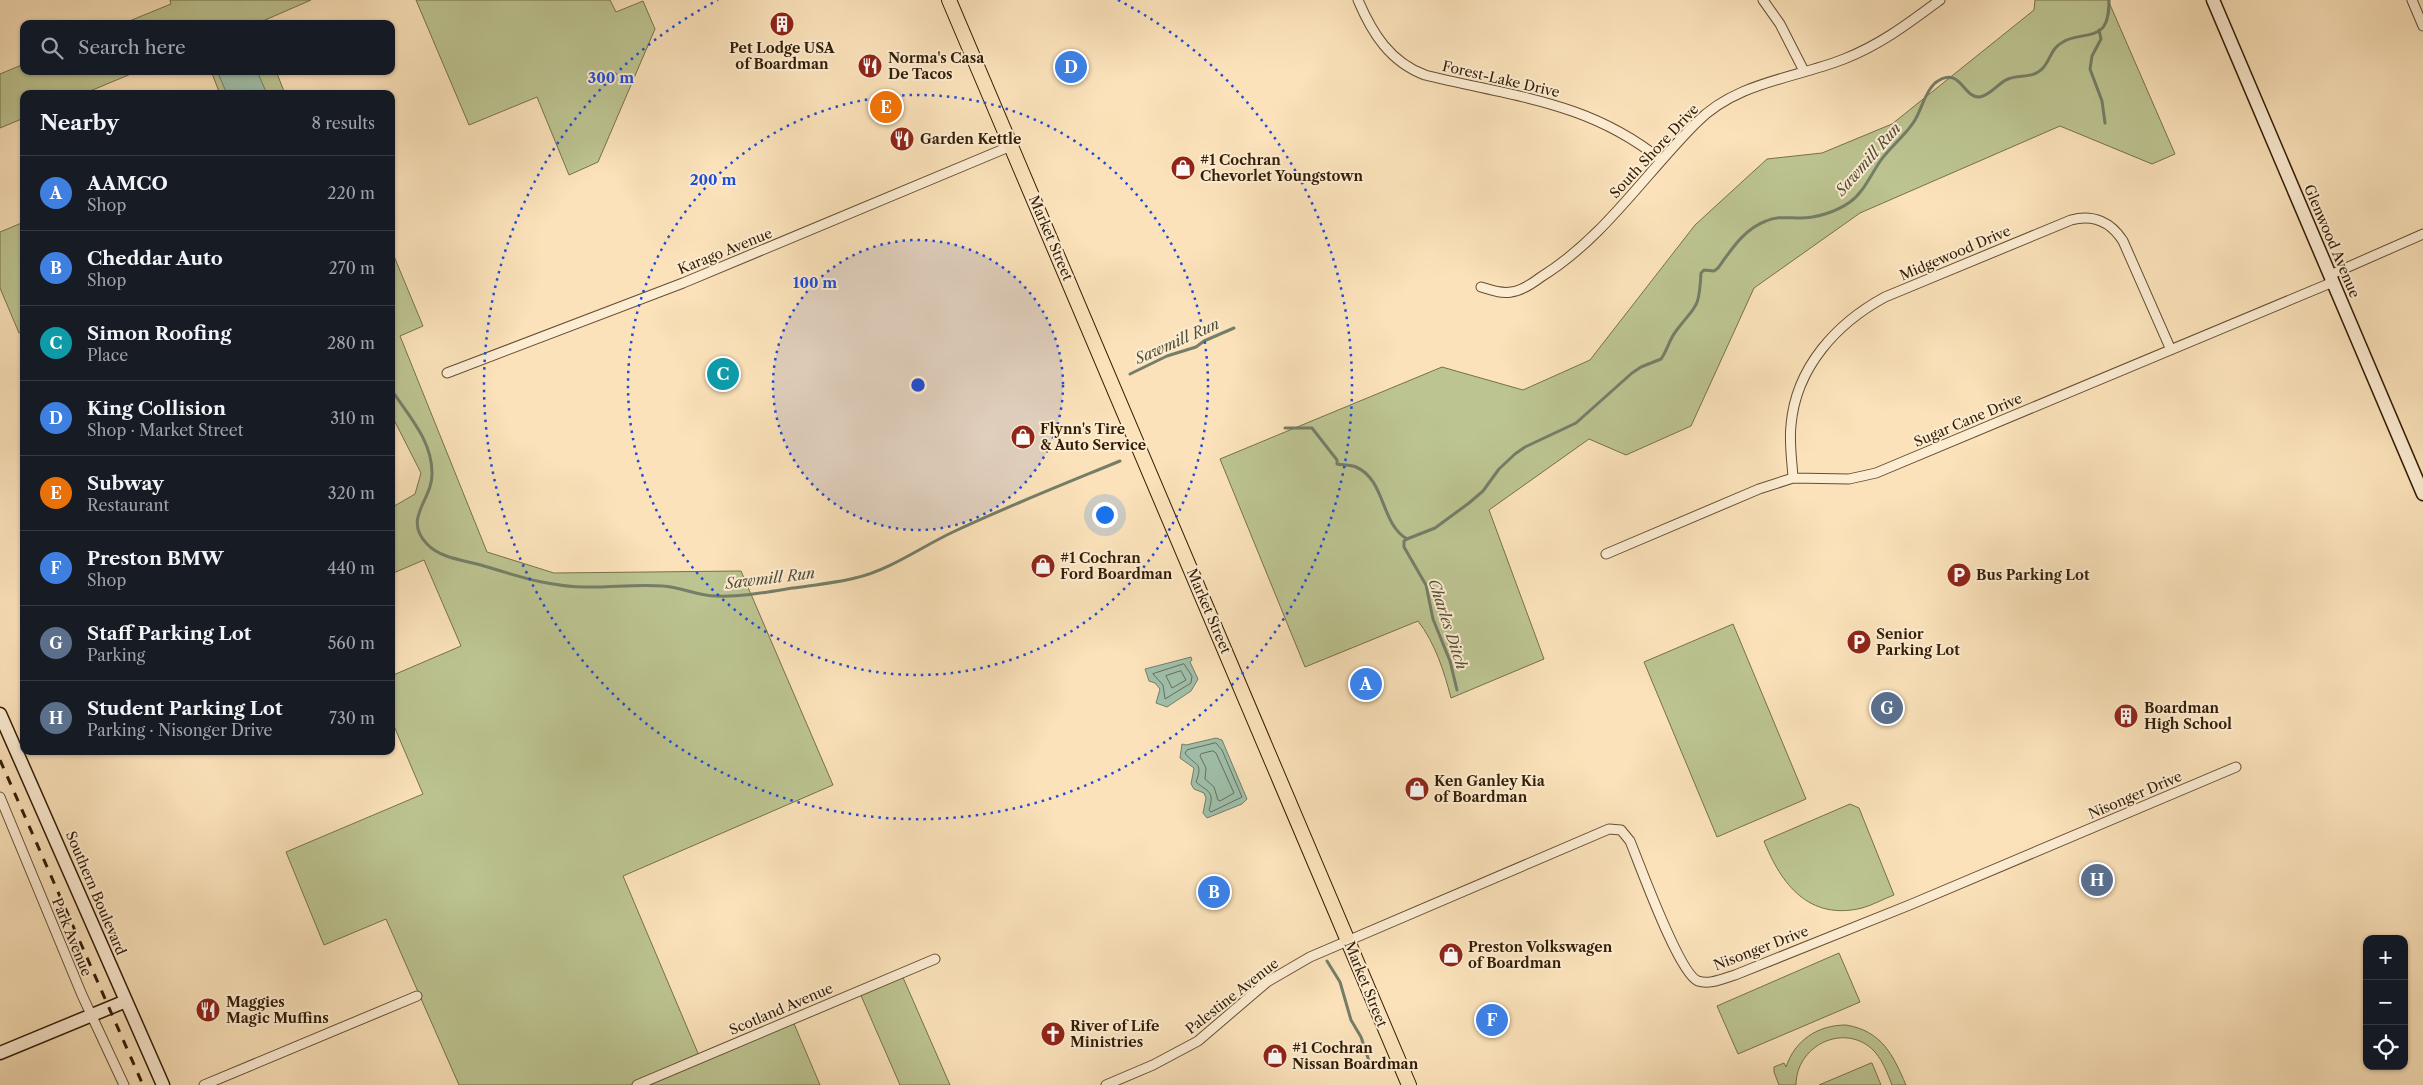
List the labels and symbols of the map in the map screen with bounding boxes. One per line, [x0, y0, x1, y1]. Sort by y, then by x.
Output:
building icon: Pet Lodge USA of Boardman [769, 11, 795, 37]
place label: Pet Lodge USA of Boardman [729, 39, 836, 73]
pin: D [1055, 48, 1087, 86]
place label: Norma's Casa De Tacos [888, 49, 985, 83]
restaurant icon: Norma's Casa De Tacos [857, 53, 883, 79]
street label: Forest-Lake Drive [1441, 57, 1562, 101]
text: 300 m [588, 68, 634, 87]
pin: E [870, 88, 902, 126]
street label: South Shore Drive [1606, 100, 1702, 202]
water label: Sawmill Run [1831, 119, 1905, 200]
restaurant icon: Garden Kettle [889, 126, 915, 152]
place label: Garden Kettle [920, 130, 1021, 148]
place label: #1 Cochran Chevorlet Youngstown [1200, 151, 1363, 185]
shop icon: #1 Cochran Chevorlet Youngstown [1170, 155, 1196, 181]
text: 200 m [690, 170, 736, 189]
street label: Glenwood Avenue [2300, 182, 2364, 301]
street label: Market Street [1025, 193, 1077, 283]
street label: Midgewood Drive [1897, 221, 2013, 285]
street label: Karago Avenue [675, 224, 775, 278]
text: 100 m [793, 273, 837, 292]
water label: Sawmill Run [1131, 314, 1222, 368]
pin: C [707, 355, 739, 393]
centre of rings [909, 376, 927, 394]
street label: Sugar Cane Drive [1911, 389, 2025, 451]
place label: Flynn's Tire & Auto Service [1040, 420, 1146, 454]
shop icon: Flynn's Tire & Auto Service [1010, 424, 1036, 450]
your location [1092, 502, 1118, 528]
place label: #1 Cochran Ford Boardman [1060, 549, 1173, 583]
shop icon: #1 Cochran Ford Boardman [1030, 553, 1056, 579]
parking icon: Bus Parking Lot [1946, 562, 1972, 588]
water label: Sawmill Run [723, 563, 816, 593]
street label: Market Street [1183, 566, 1235, 656]
place label: Bus Parking Lot [1976, 566, 2090, 584]
water label: Charles Ditch [1424, 576, 1472, 672]
place label: Senior Parking Lot [1876, 625, 1960, 659]
parking icon: Senior Parking Lot [1846, 629, 1872, 655]
pin: A [1350, 665, 1382, 703]
pin: G [1871, 689, 1903, 727]
place label: Boardman High School [2144, 699, 2232, 733]
building icon: Boardman High School [2113, 703, 2139, 729]
street label: Nisonger Drive [2085, 767, 2185, 823]
place label: Ken Ganley Kia of Boardman [1434, 772, 1546, 806]
shop icon: Ken Ganley Kia of Boardman [1404, 776, 1430, 802]
street label: Southern Boulevard [62, 828, 130, 958]
pin: H [2081, 861, 2113, 899]
pin: B [1198, 873, 1230, 911]
street label: Park Avenue [48, 895, 96, 979]
street label: Nisonger Drive [1711, 922, 1811, 974]
street label: Market Street [1341, 938, 1391, 1030]
place label: Preston Volkswagen of Boardman [1468, 938, 1613, 972]
shop icon: Preston Volkswagen of Boardman [1438, 942, 1464, 968]
street label: Palestine Avenue [1182, 954, 1282, 1038]
street label: Scotland Avenue [726, 979, 836, 1039]
place label: Maggies Magic Muffins [226, 993, 329, 1027]
restaurant icon: Maggies Magic Muffins [195, 997, 221, 1023]
pin: F [1476, 1001, 1508, 1039]
place label: River of Life Ministries [1070, 1017, 1159, 1051]
church icon: River of Life Ministries [1040, 1021, 1066, 1047]
place label: #1 Cochran Nissan Boardman [1292, 1039, 1419, 1073]
shop icon: #1 Cochran Nissan Boardman [1262, 1043, 1288, 1069]

